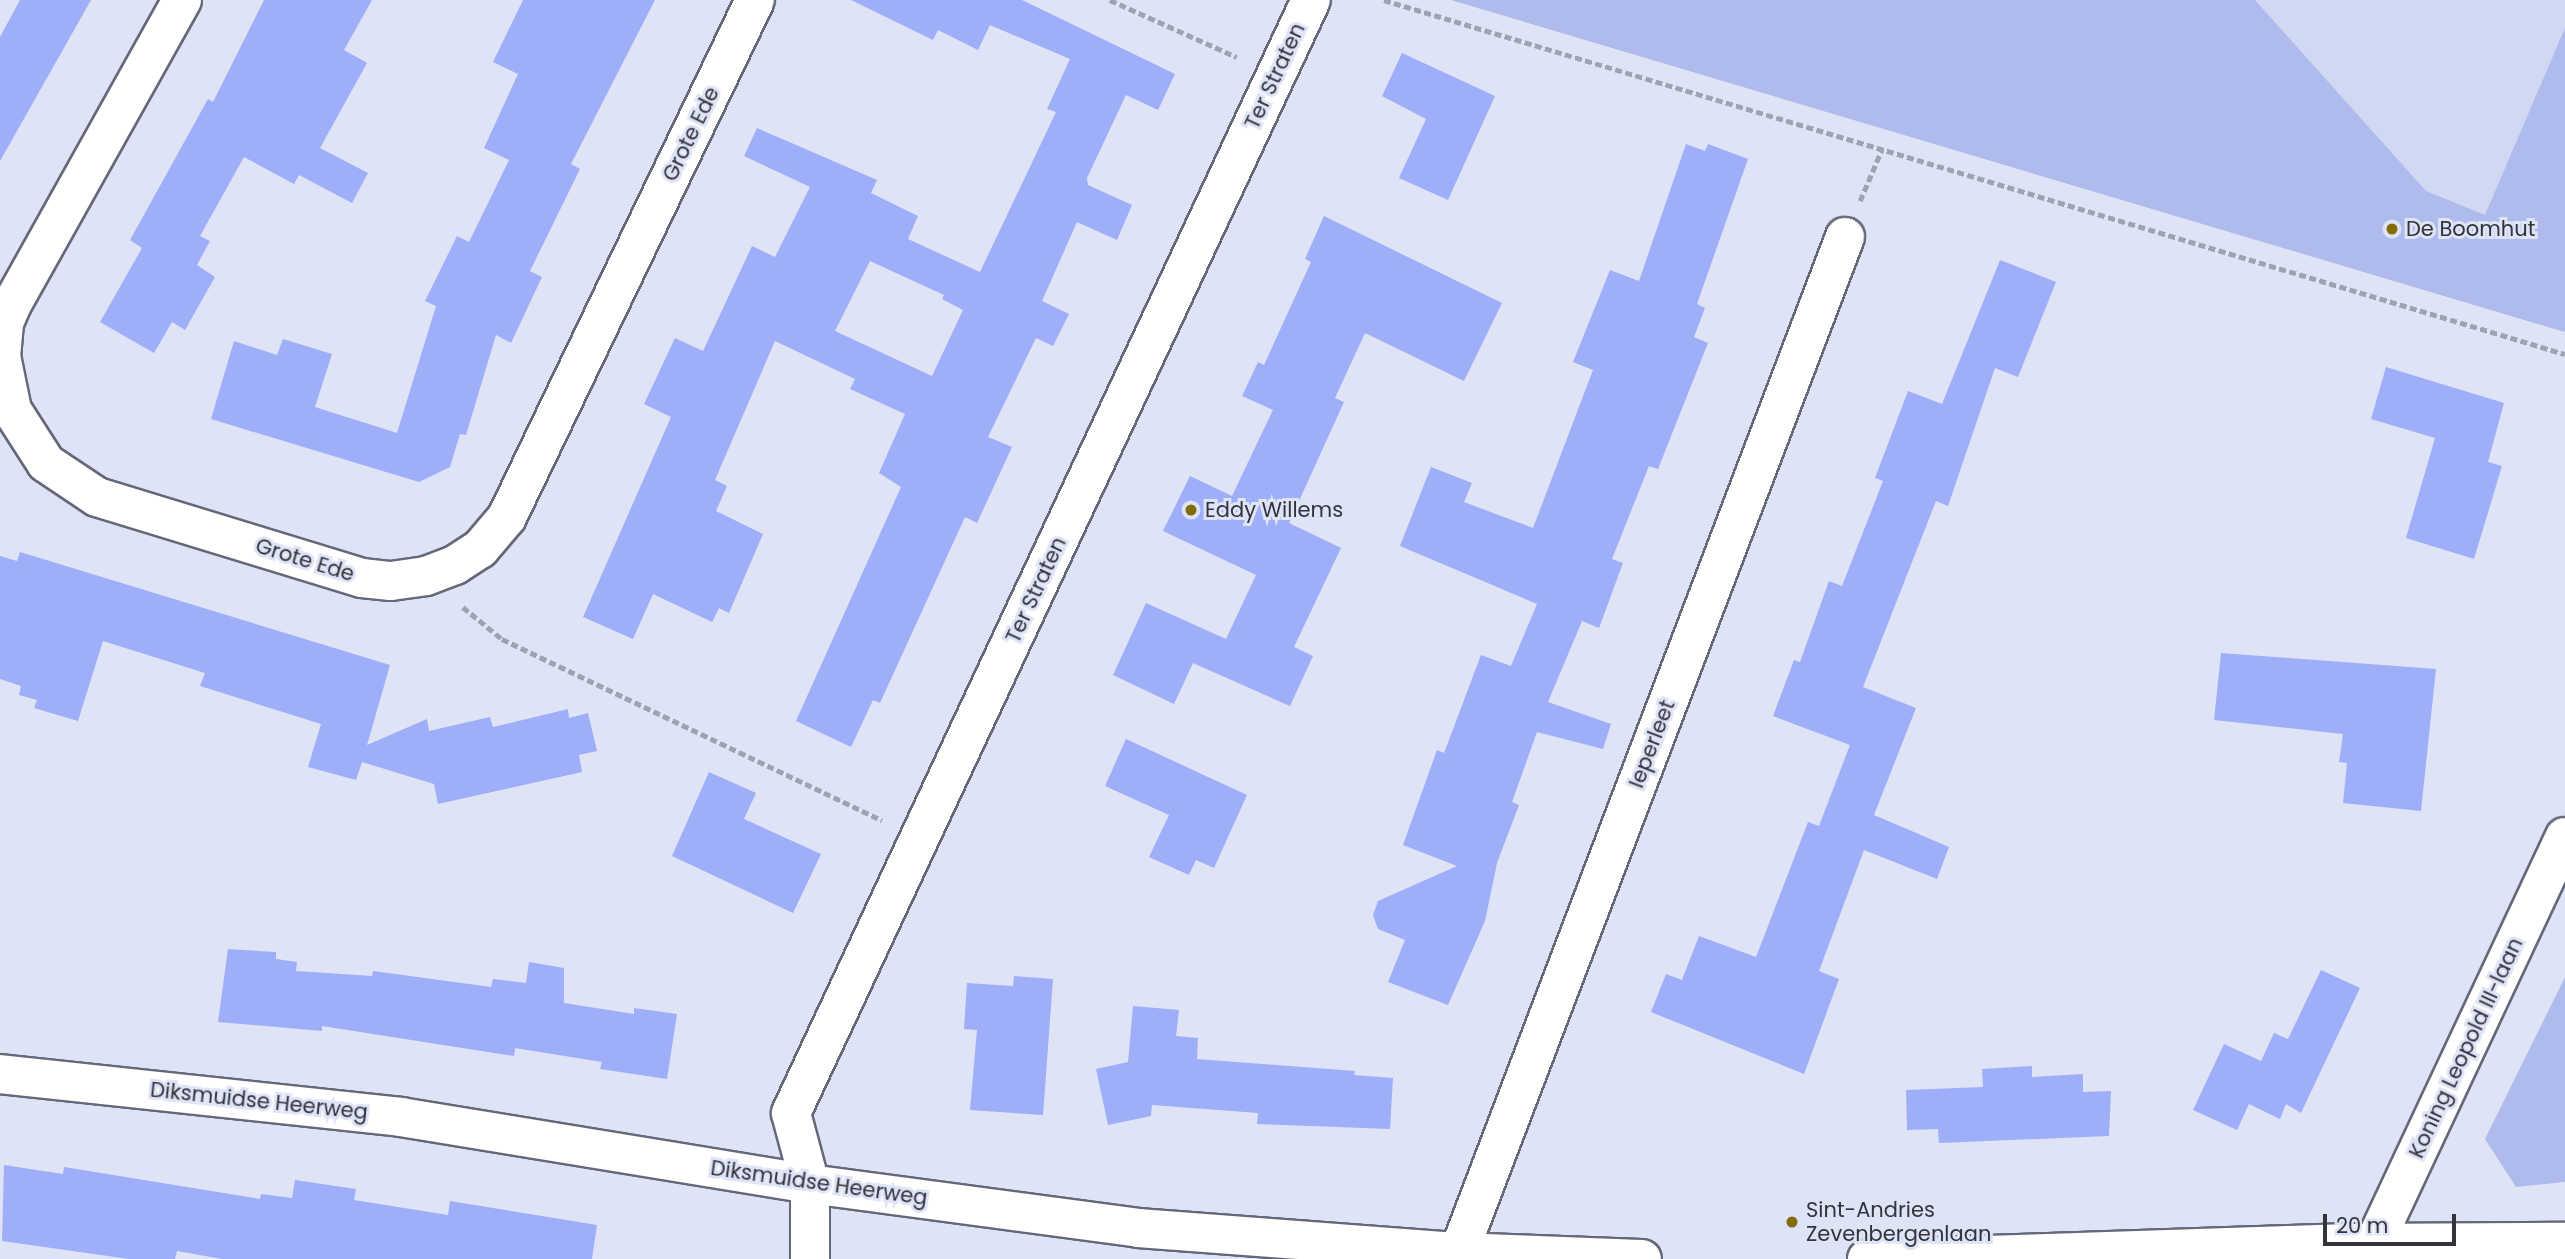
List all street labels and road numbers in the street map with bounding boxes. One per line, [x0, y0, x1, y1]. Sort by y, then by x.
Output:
street label: Ter Straten [1240, 19, 1310, 133]
street label: Grote Ede [657, 83, 725, 185]
street label: Grote Ede [253, 533, 357, 587]
street label: Ter Straten [1001, 533, 1071, 647]
street label: Ieperleet [1624, 697, 1680, 791]
street label: Koning Leopold III-laan [2404, 934, 2528, 1162]
street label: Diksmuidse Heerweg [149, 1077, 369, 1125]
street label: Diksmuidse Heerweg [709, 1155, 929, 1211]

